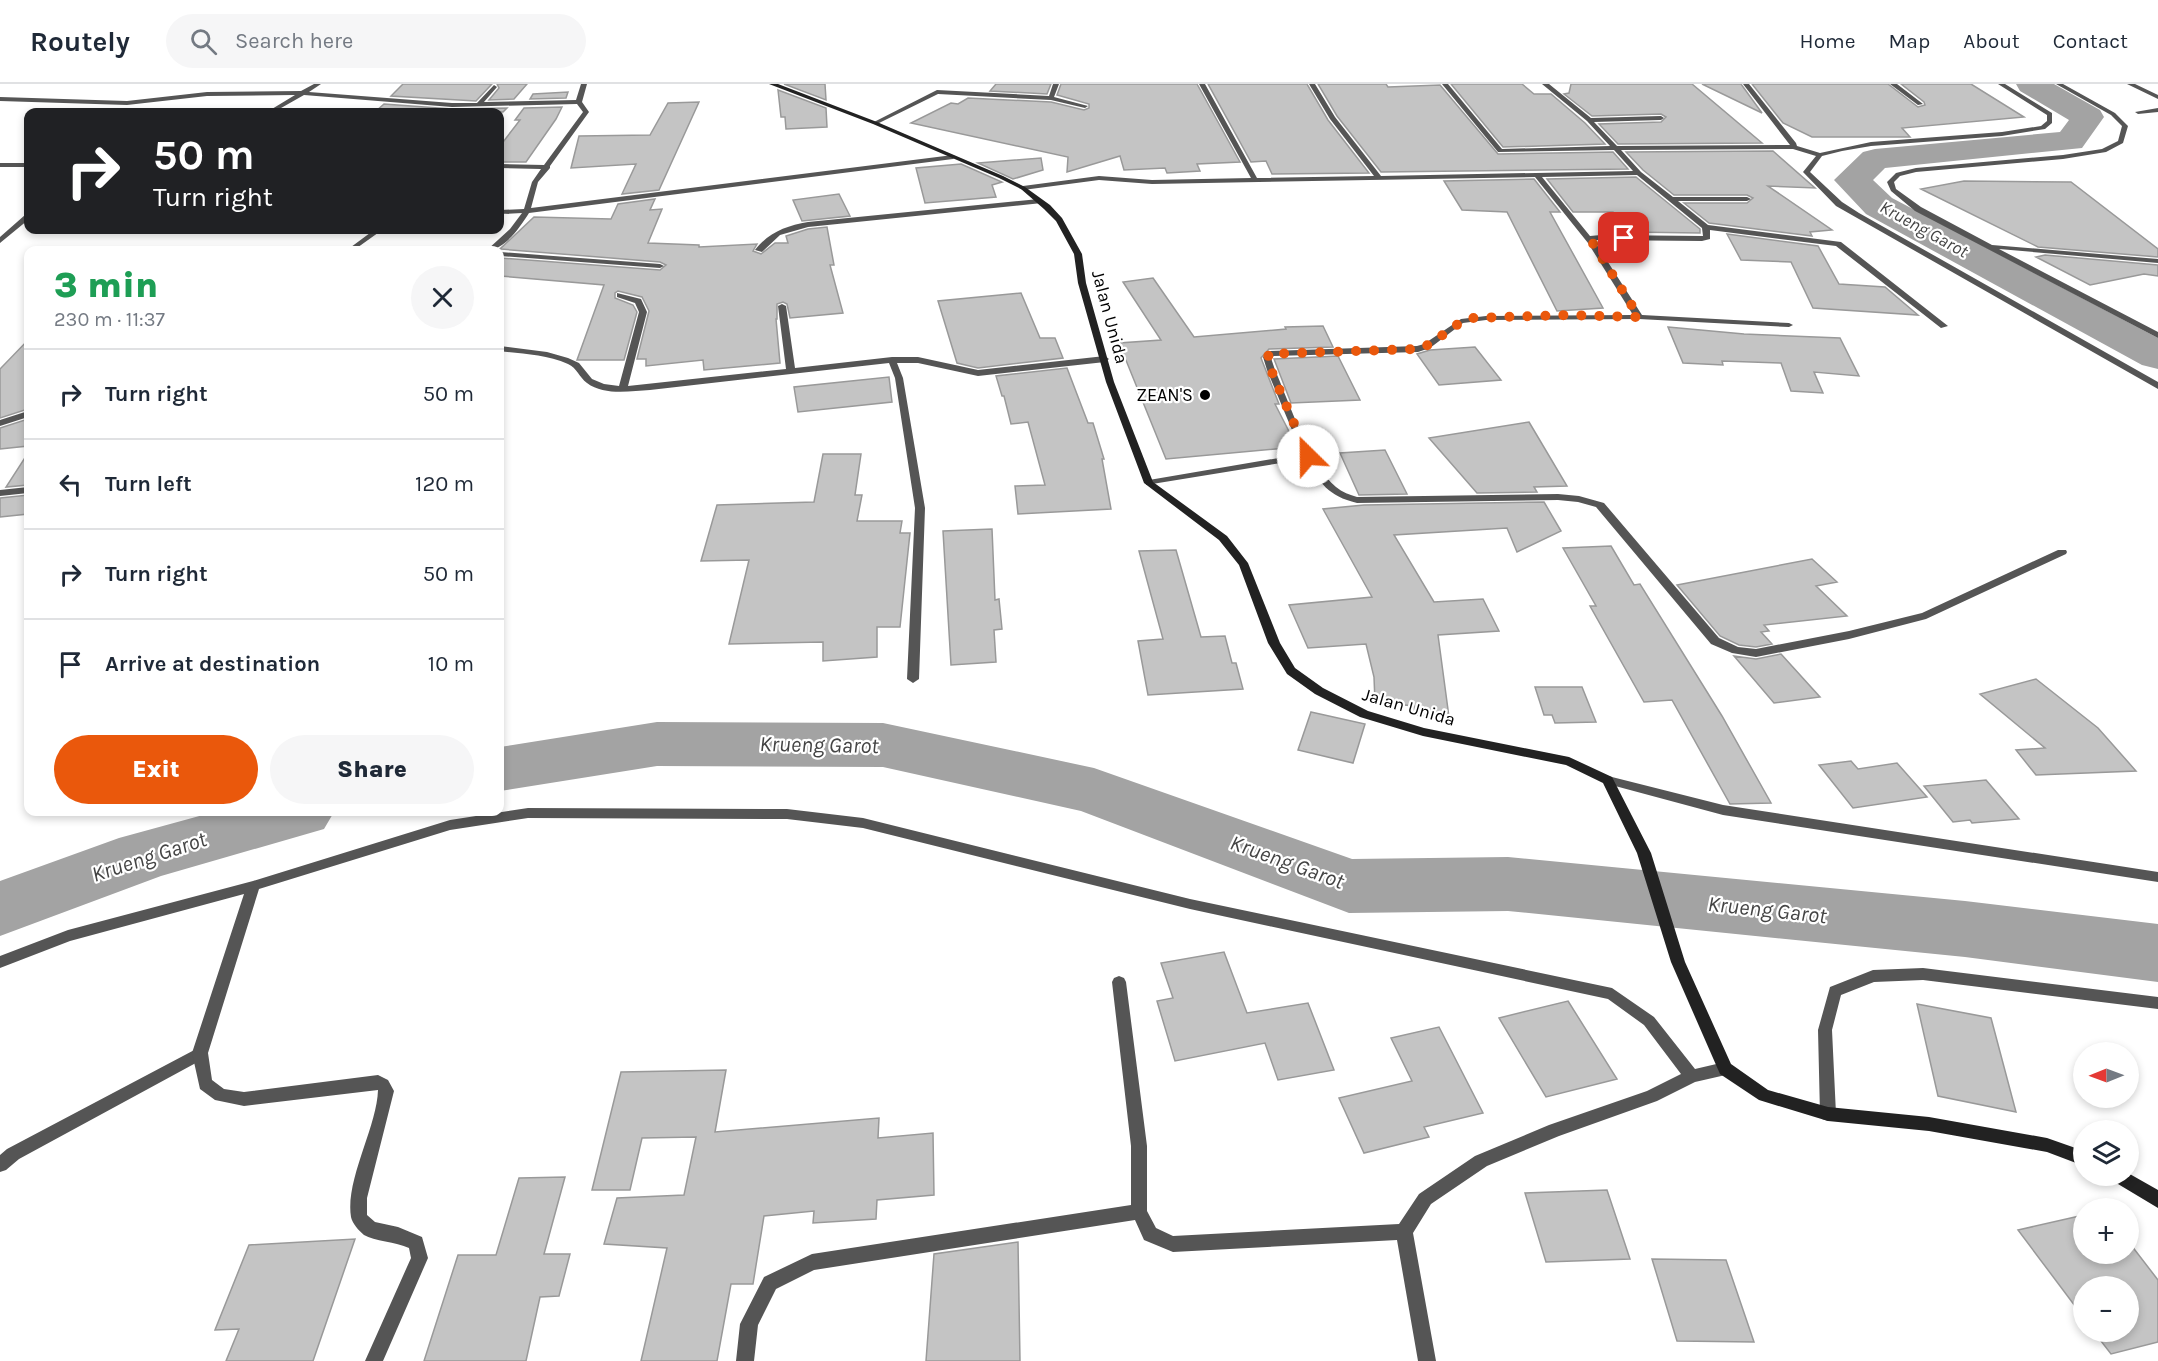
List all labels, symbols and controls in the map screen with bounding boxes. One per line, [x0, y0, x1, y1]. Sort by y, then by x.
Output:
search box [166, 14, 586, 68]
text: Routely [30, 25, 130, 58]
icon: search [187, 25, 220, 58]
text: Search here [235, 28, 353, 54]
text: Home [1800, 29, 1856, 53]
text: Map [1889, 29, 1930, 53]
text: About [1963, 29, 2020, 53]
text: Contact [2053, 29, 2128, 53]
text: 50 m [153, 130, 255, 180]
icon: right [54, 132, 132, 210]
text: Turn right [153, 181, 273, 213]
water label: Krueng Garot [1876, 196, 1973, 263]
pin [1598, 212, 1649, 263]
icon: arrive [1607, 221, 1640, 254]
text: 3 min [54, 264, 158, 306]
button: close [411, 266, 474, 329]
street label: Jalan Unida [1087, 268, 1133, 366]
text: 230 m · 11:37 [54, 308, 165, 331]
icon: right [54, 378, 87, 411]
text: Turn right [105, 381, 208, 407]
text: 50 m [423, 381, 474, 407]
place label: ZEAN'S [1136, 384, 1193, 406]
marker: ZEAN'S [1198, 388, 1212, 402]
position arrow [1276, 424, 1340, 488]
icon: left [54, 468, 87, 501]
text: Turn left [105, 471, 192, 497]
text: 120 m [415, 471, 474, 497]
icon: right [54, 558, 87, 591]
text: Turn right [105, 561, 208, 587]
text: 50 m [423, 561, 474, 587]
icon: arrive [54, 648, 87, 681]
text: Arrive at destination [105, 651, 320, 677]
text: 10 m [428, 651, 474, 677]
street label: Jalan Unida [1360, 683, 1458, 731]
water label: Krueng Garot [759, 731, 879, 759]
button: Exit [54, 735, 258, 804]
button: Share [270, 735, 474, 804]
water label: Krueng Garot [88, 826, 210, 888]
water label: Krueng Garot [1227, 829, 1348, 895]
water label: Krueng Garot [1706, 891, 1828, 929]
north arrow [2073, 1042, 2139, 1108]
map controls [2073, 1042, 2139, 1342]
button: layers [2073, 1120, 2139, 1186]
button: + [2073, 1198, 2139, 1264]
button: − [2073, 1276, 2139, 1342]

